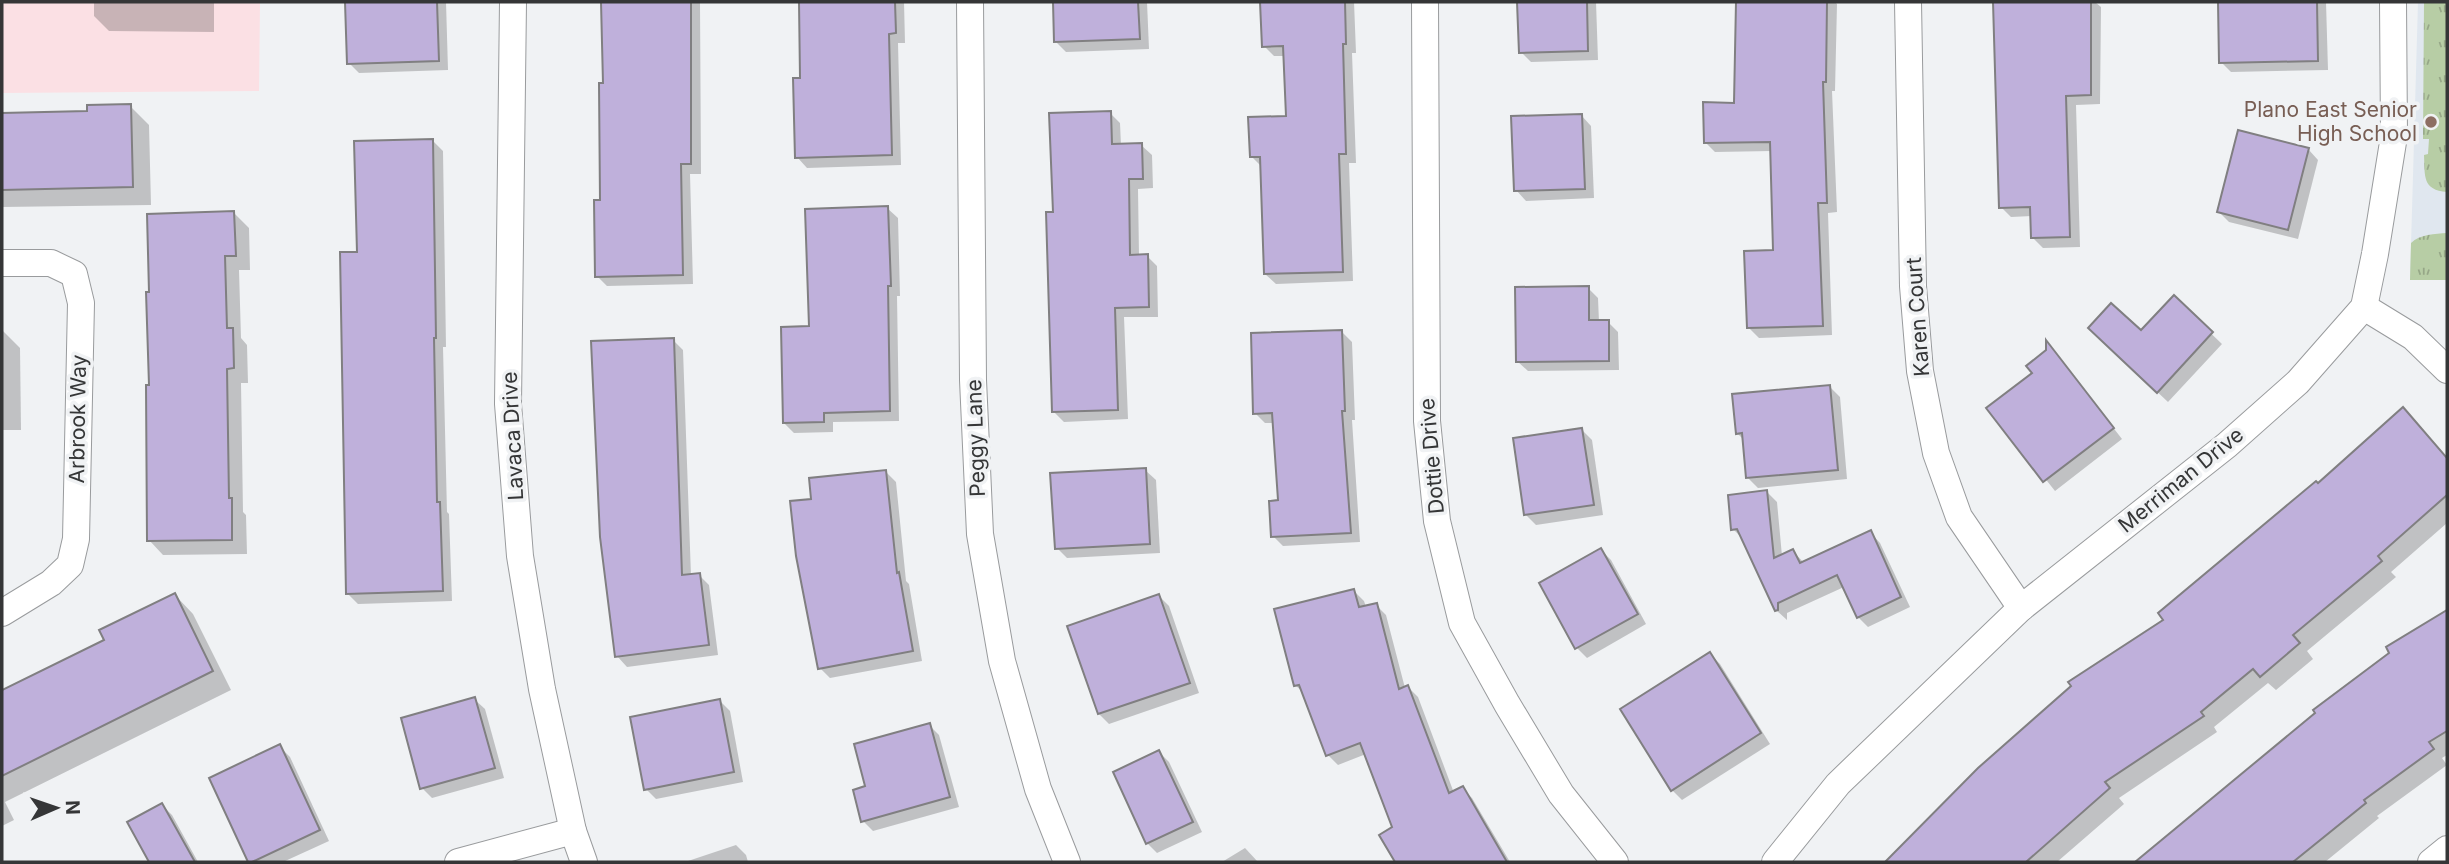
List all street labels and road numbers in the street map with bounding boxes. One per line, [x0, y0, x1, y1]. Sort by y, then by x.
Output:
street label: Karen Court [1901, 256, 1934, 377]
street label: Arbrook Way [64, 354, 91, 484]
street label: Lavaca Drive [497, 371, 528, 501]
street label: Peggy Lane [961, 379, 990, 497]
street label: Dottie Drive [1414, 397, 1449, 515]
street label: Merriman Drive [2113, 422, 2248, 538]

